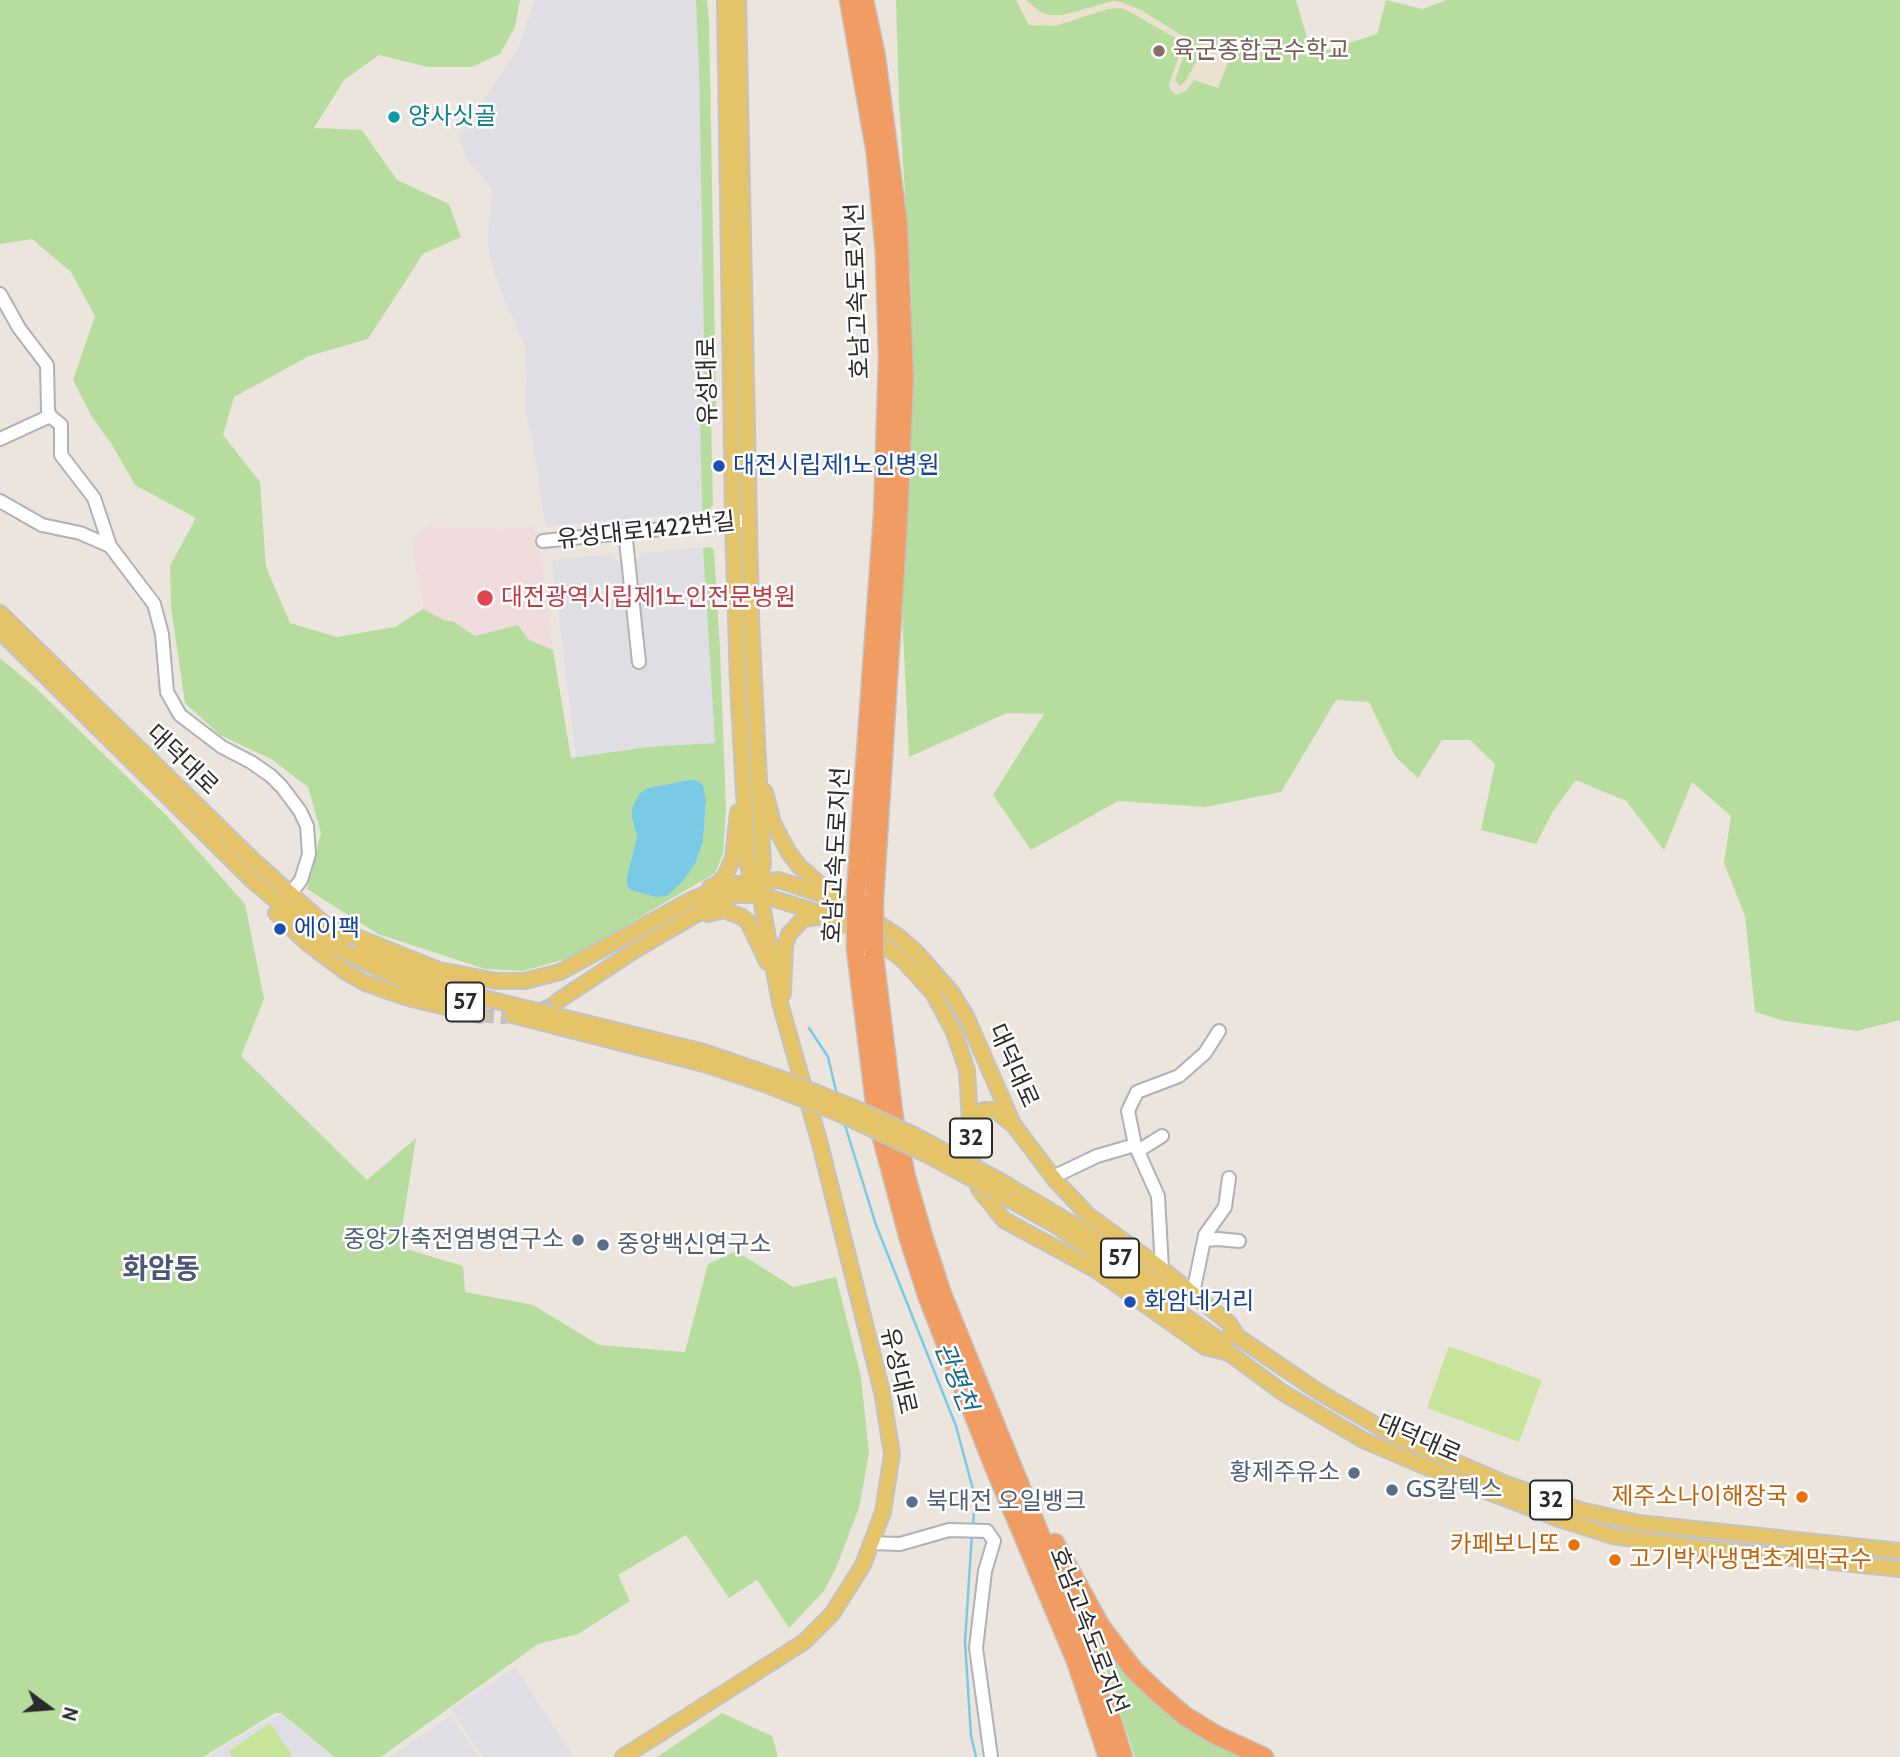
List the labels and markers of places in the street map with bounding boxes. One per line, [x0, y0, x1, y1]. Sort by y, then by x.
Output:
place label: 육군종합군수학교 [1173, 37, 1350, 65]
marker: 육군종합군수학교 [1151, 43, 1167, 59]
place label: 양사싯골 [408, 103, 496, 131]
marker: 양사싯골 [386, 109, 402, 125]
place label: 대전시립제1노인병원 [733, 452, 940, 480]
marker: 대전시립제1노인병원 [711, 458, 727, 474]
place label: 대전광역시립제1노인전문병원 [501, 584, 796, 612]
marker: 대전광역시립제1노인전문병원 [475, 588, 495, 608]
place label: 에이팩 [294, 915, 360, 943]
marker: 에이팩 [272, 921, 288, 937]
place label: 중앙가축전염병연구소 [343, 1226, 564, 1254]
place label: 중앙백신연구소 [617, 1231, 772, 1259]
marker: 중앙가축전염병연구소 [570, 1232, 586, 1248]
marker: 중앙백신연구소 [595, 1237, 611, 1253]
place label: 화암네거리 [1144, 1288, 1254, 1316]
marker: 화암네거리 [1122, 1294, 1138, 1310]
place label: 황제주유소 [1230, 1459, 1340, 1487]
marker: 황제주유소 [1346, 1465, 1362, 1481]
place label: GS칼텍스 [1406, 1476, 1502, 1504]
marker: GS칼텍스 [1384, 1482, 1400, 1498]
place label: 제주소나이해장국 [1611, 1483, 1788, 1511]
place label: 북대전 오일뱅크 [926, 1488, 1086, 1516]
marker: 제주소나이해장국 [1794, 1489, 1810, 1505]
marker: 북대전 오일뱅크 [904, 1494, 920, 1510]
place label: 카페보니또 [1450, 1531, 1560, 1559]
marker: 카페보니또 [1566, 1537, 1582, 1553]
place label: 고기박사냉면초계막국수 [1629, 1546, 1872, 1574]
marker: 고기박사냉면초계막국수 [1607, 1552, 1623, 1568]

